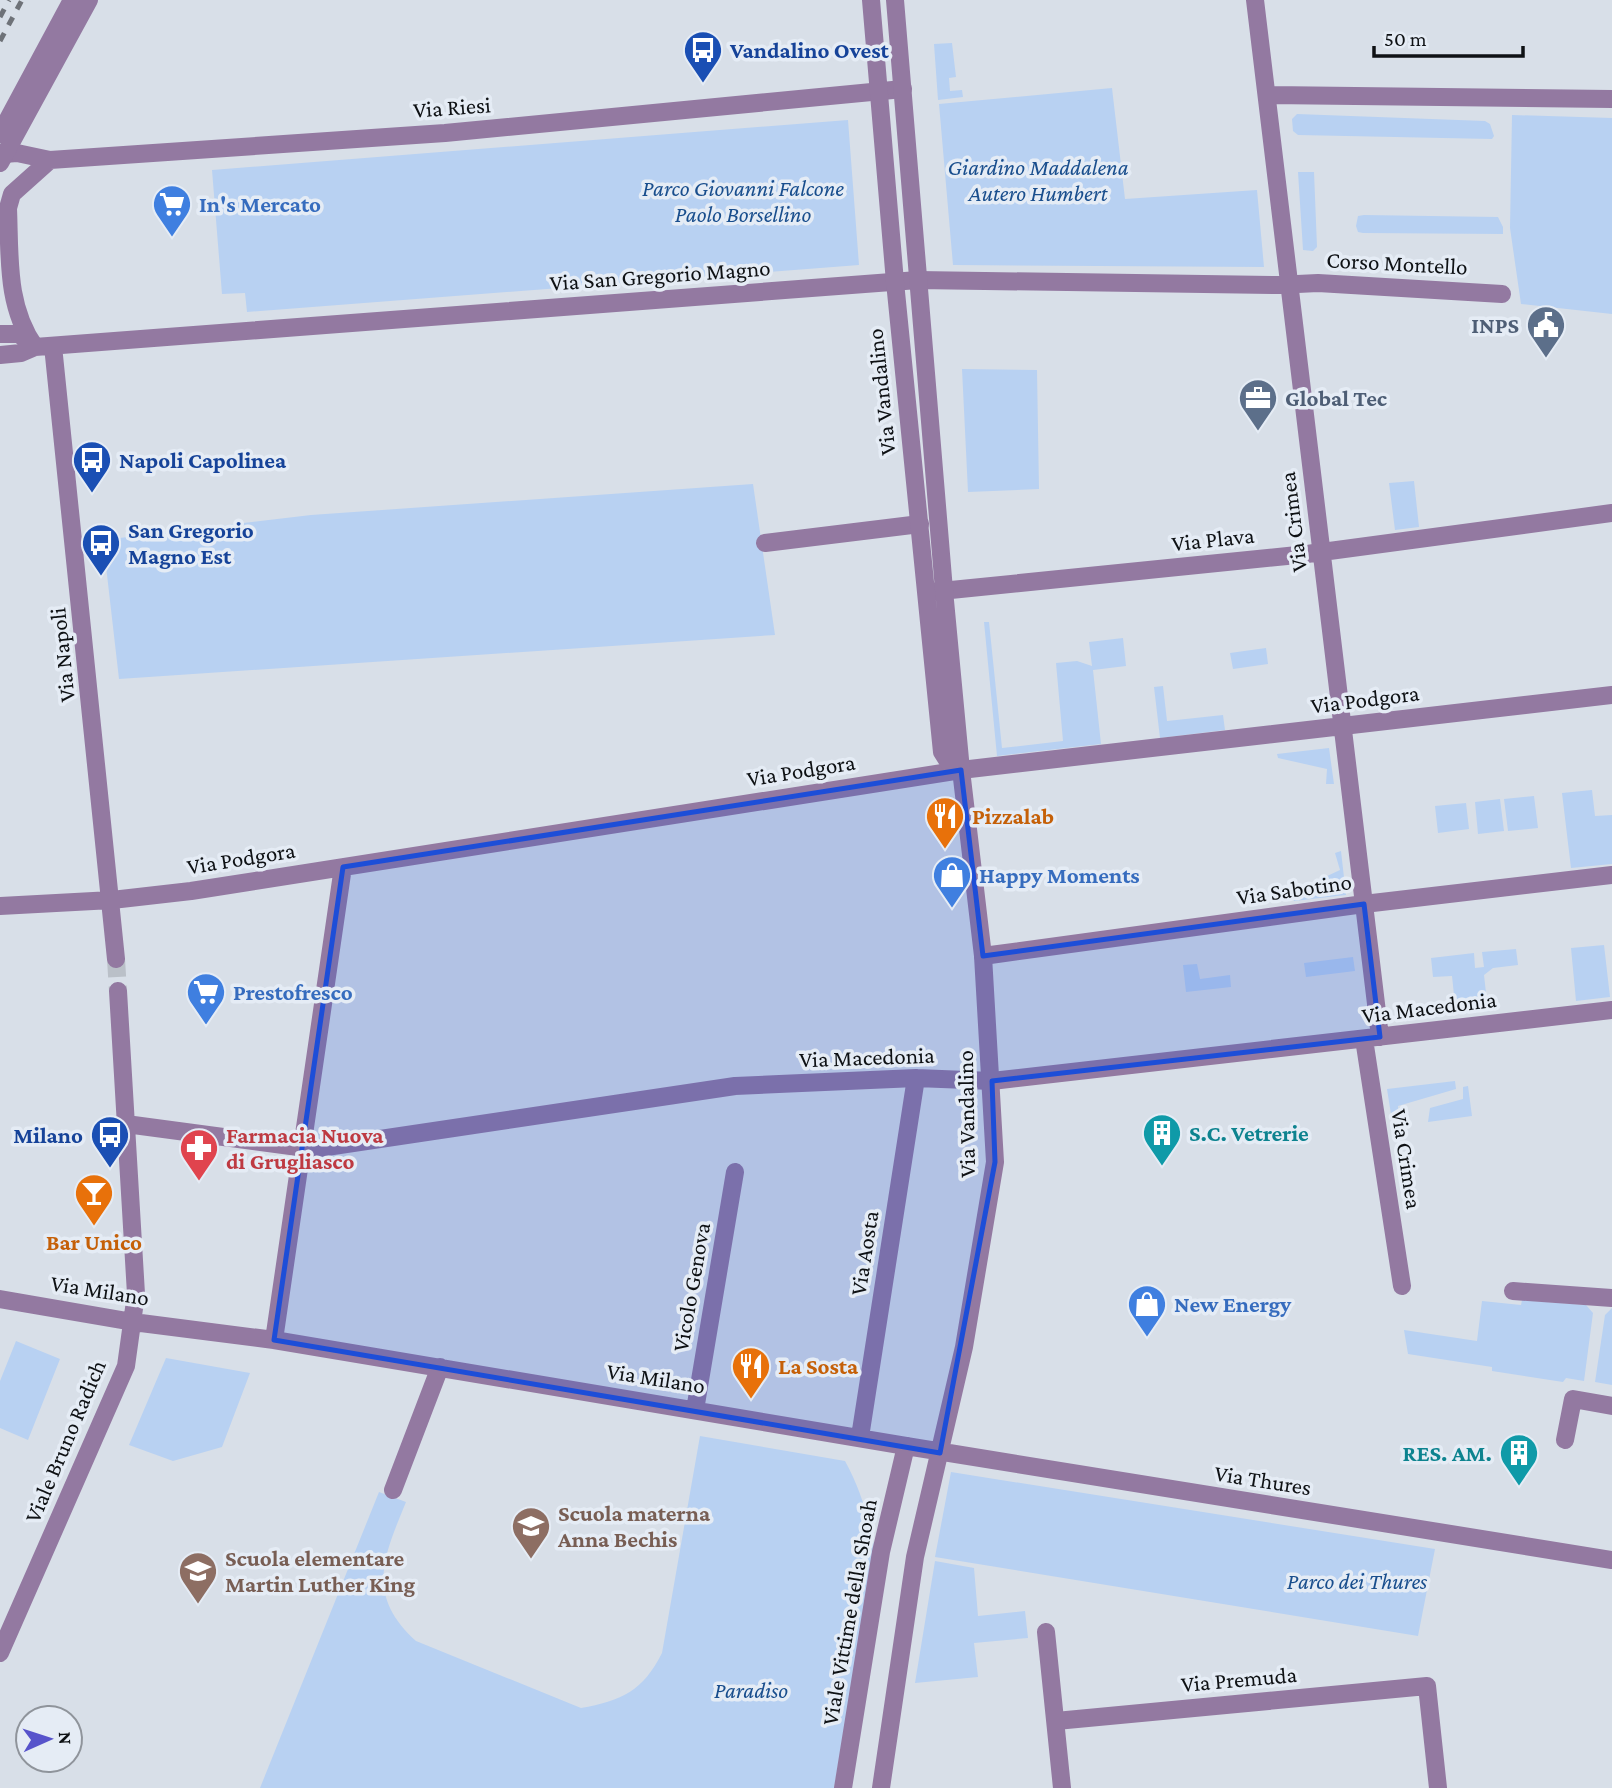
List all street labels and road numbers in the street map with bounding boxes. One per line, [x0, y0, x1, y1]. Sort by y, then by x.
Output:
street label: Via Riesi [412, 91, 492, 123]
street label: Corso Montello [1326, 246, 1468, 280]
street label: Via San Gregorio Magno [549, 254, 771, 296]
street label: Via Vandalino [861, 327, 901, 457]
street label: Via Crimea [1274, 470, 1312, 574]
street label: Via Plava [1170, 522, 1256, 556]
street label: Via Napoli [44, 606, 80, 704]
street label: Via Podgora [1309, 679, 1421, 719]
street label: Via Podgora [745, 749, 857, 791]
street label: Via Podgora [185, 837, 297, 879]
street label: Via Sabotino [1235, 868, 1353, 910]
street label: Via Macedonia [1360, 986, 1498, 1028]
street label: Via Macedonia [799, 1042, 936, 1072]
street label: Via Vandalino [952, 1050, 980, 1178]
street label: Via Crimea [1386, 1107, 1428, 1211]
street label: Via Aosta [844, 1208, 884, 1297]
street label: Vicolo Genova [667, 1220, 715, 1354]
street label: Via Milano [49, 1269, 151, 1311]
street label: Viale Bruno Radich [19, 1356, 111, 1526]
street label: Via Milano [605, 1357, 707, 1399]
street label: Via Thures [1213, 1460, 1313, 1500]
street label: Viale Vittime della Shoah [816, 1497, 882, 1727]
street label: Via Premuda [1180, 1661, 1299, 1697]

